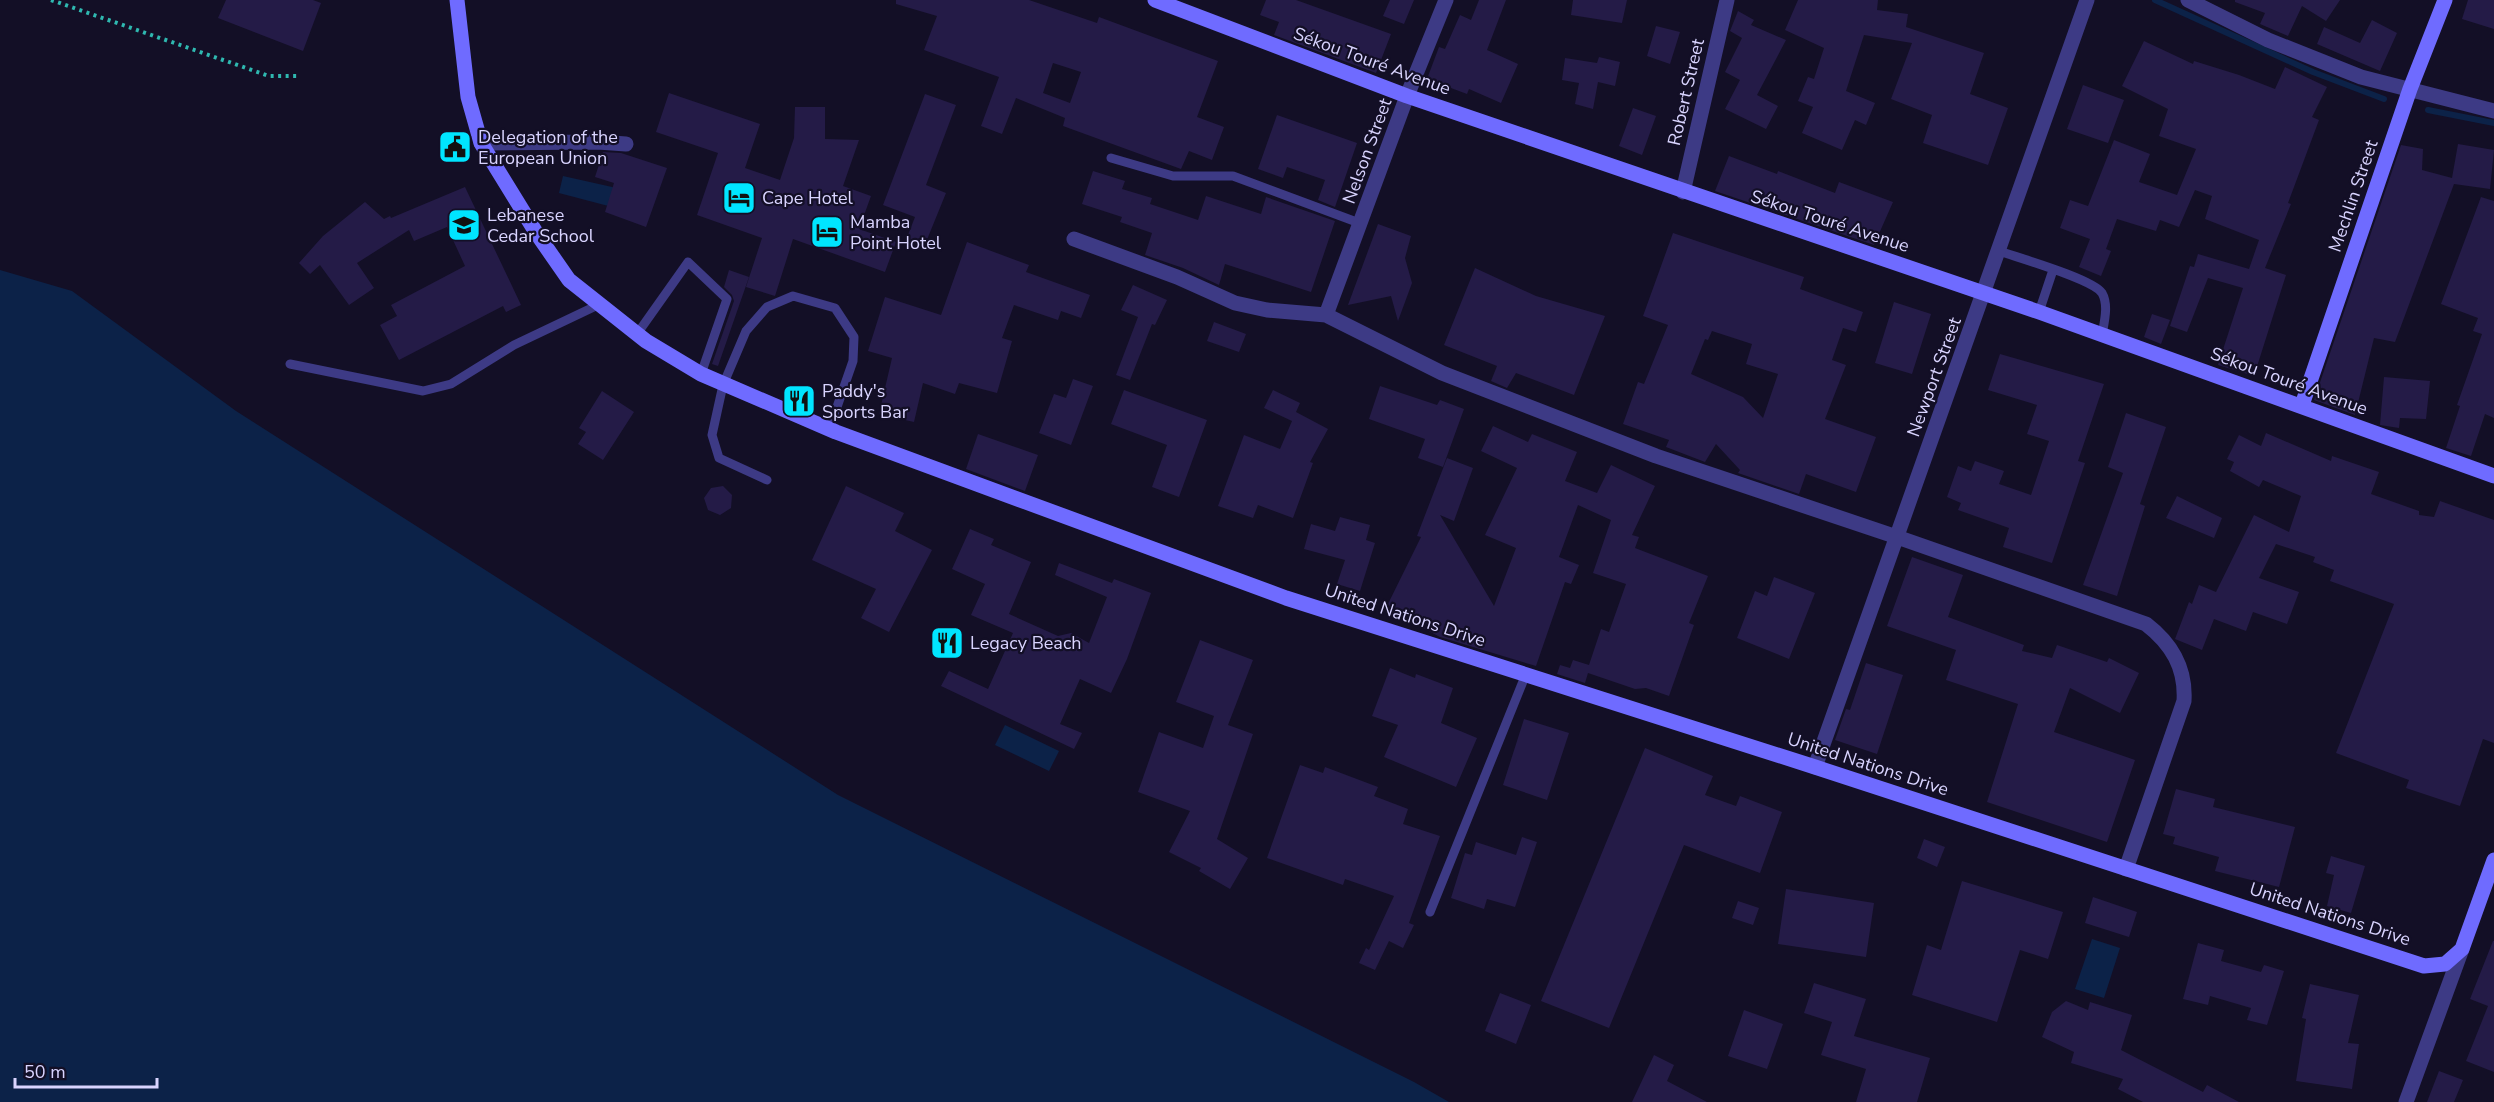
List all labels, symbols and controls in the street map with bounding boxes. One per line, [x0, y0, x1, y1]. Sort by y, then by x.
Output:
street label: Sékou Touré Avenue [1290, 21, 1454, 101]
street label: Robert Street [1662, 36, 1710, 148]
street label: Nelson Street [1337, 94, 1397, 207]
place label: Delegation of the European Union [478, 125, 618, 170]
public building icon: Delegation of the European Union [437, 129, 473, 165]
street label: Mechlin Street [2323, 136, 2384, 255]
hotel icon: Cape Hotel [721, 180, 757, 216]
street label: Sékou Touré Avenue [1748, 184, 1912, 258]
place label: Cape Hotel [762, 186, 853, 210]
place label: Lebanese Cedar School [487, 203, 595, 248]
school or university icon: Lebanese Cedar School [446, 207, 482, 243]
place label: Mamba Point Hotel [850, 210, 942, 255]
hotel icon: Mamba Point Hotel [809, 214, 845, 250]
street label: Newport Street [1901, 313, 1967, 440]
street label: Sékou Touré Avenue [2207, 341, 2371, 421]
place label: Paddy's Sports Bar [822, 379, 909, 424]
restaurant icon: Paddy's Sports Bar [781, 383, 817, 419]
street label: United Nations Drive [1321, 578, 1489, 652]
restaurant icon: Legacy Beach [929, 625, 965, 661]
place label: Legacy Beach [970, 631, 1081, 655]
street label: United Nations Drive [1784, 727, 1952, 801]
street label: United Nations Drive [2246, 877, 2414, 951]
scale bar [15, 1051, 158, 1089]
text: 50 m [24, 1060, 66, 1084]

